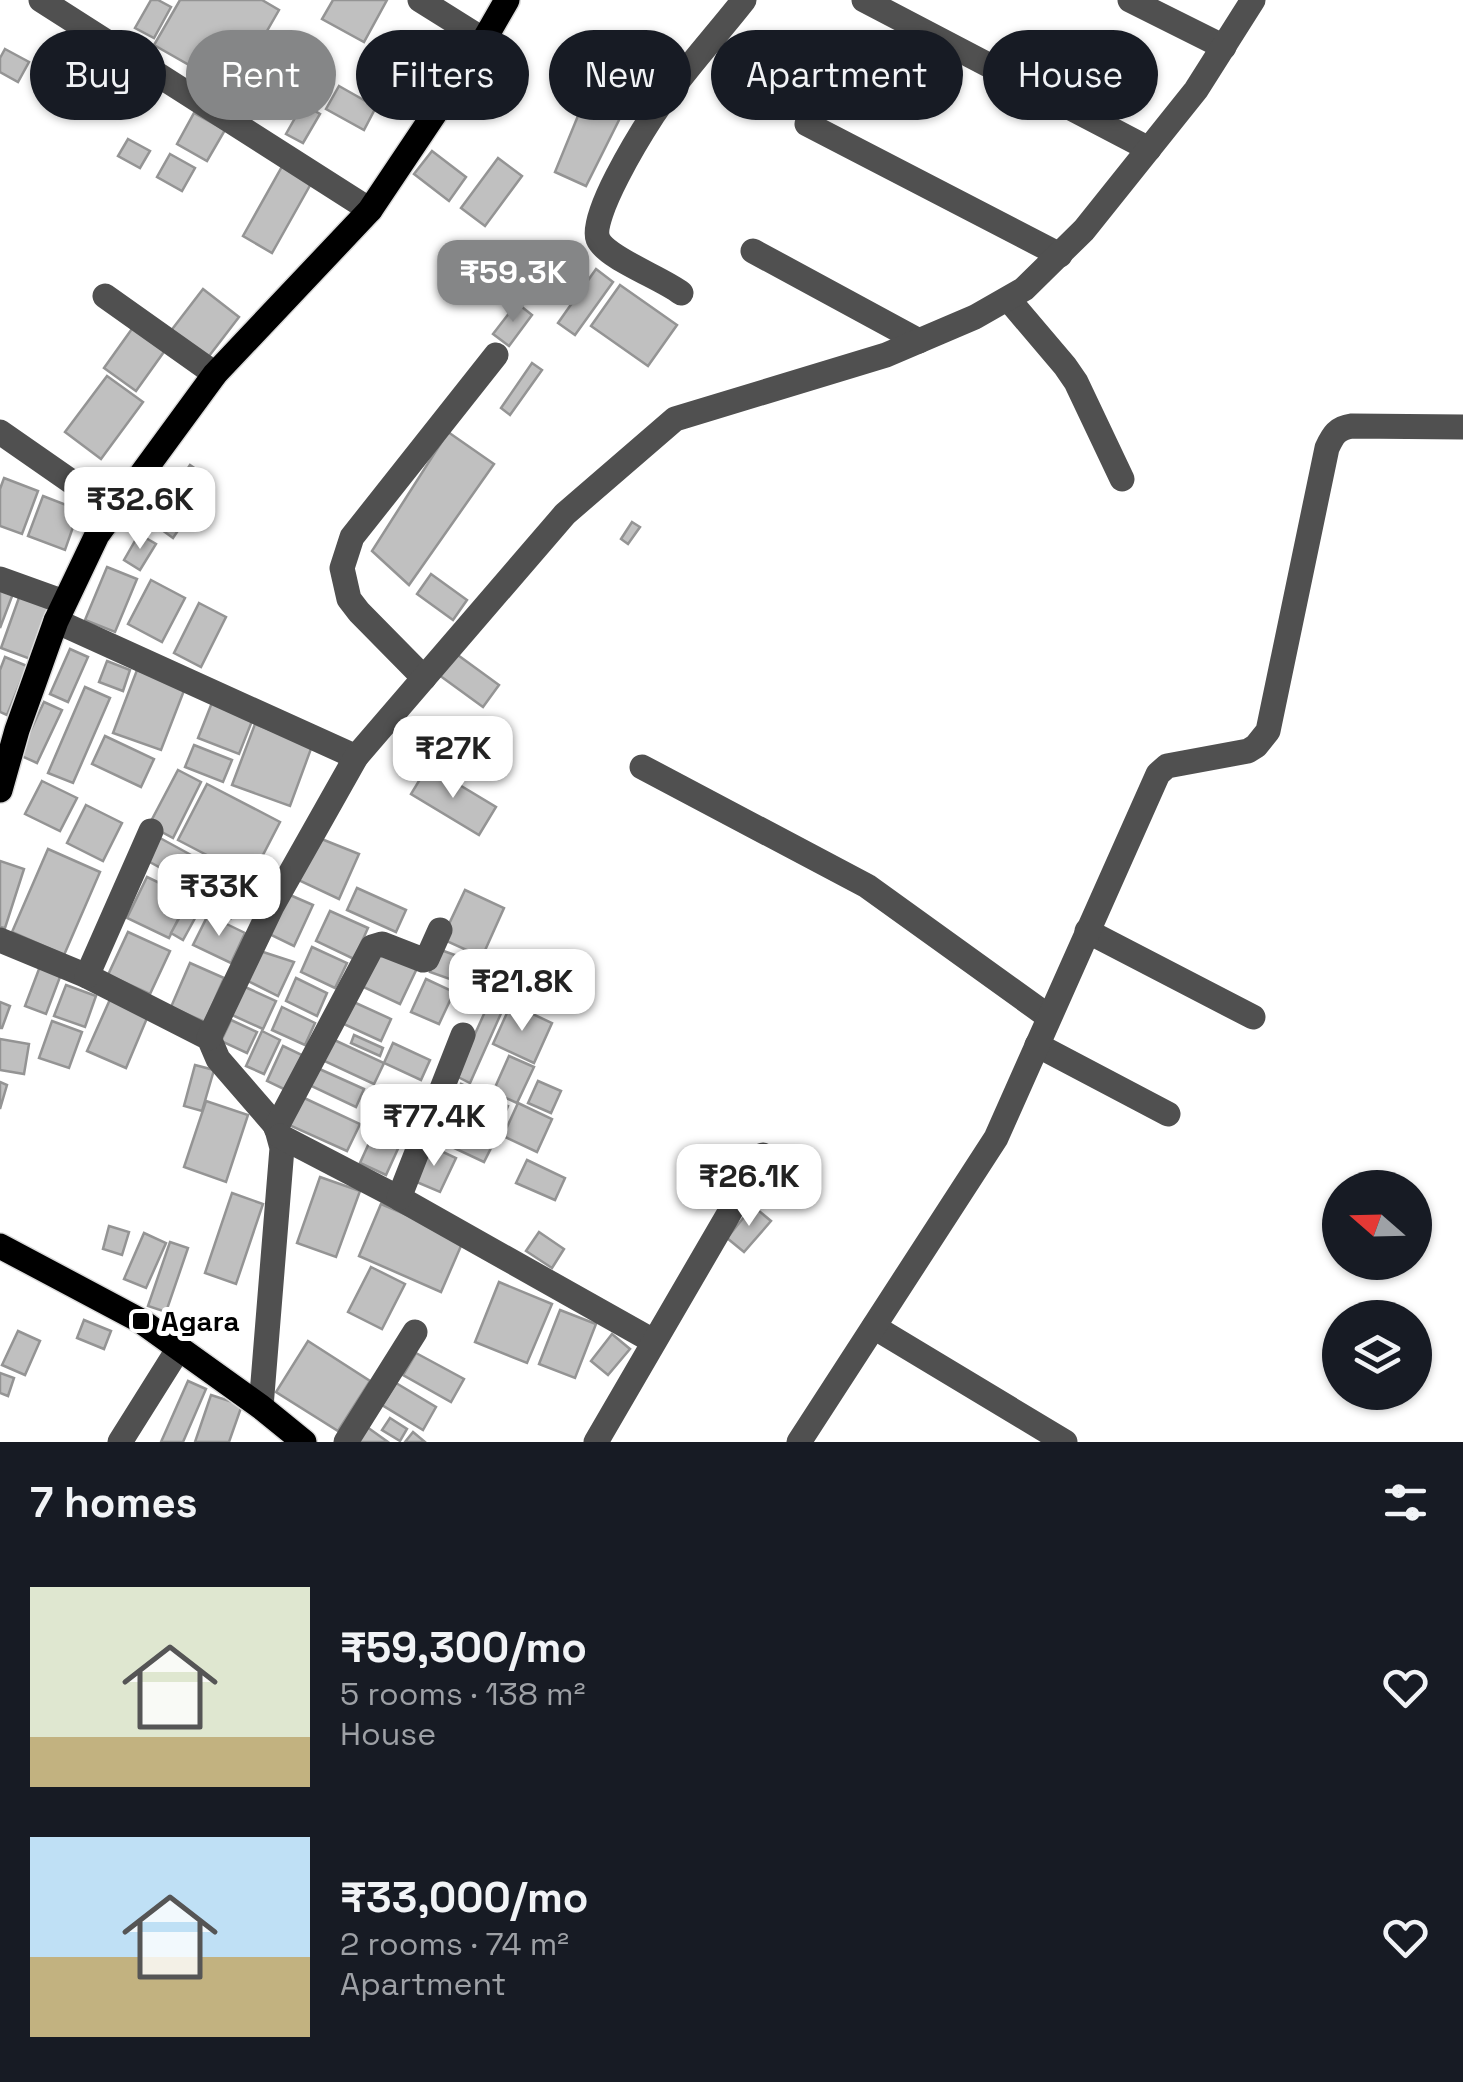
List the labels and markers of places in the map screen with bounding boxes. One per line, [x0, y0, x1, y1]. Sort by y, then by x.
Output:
pin: ₹59.3K [432, 240, 594, 325]
pin: ₹32.6K [59, 467, 221, 552]
pin: ₹27K [394, 716, 512, 801]
pin: ₹33K [160, 854, 278, 939]
pin: ₹21.8K [441, 949, 603, 1034]
pin: ₹77.4K [353, 1084, 515, 1169]
pin: ₹26.1K [668, 1144, 830, 1229]
place label: Agara [161, 1303, 240, 1339]
marker: Agara [130, 1310, 152, 1332]

